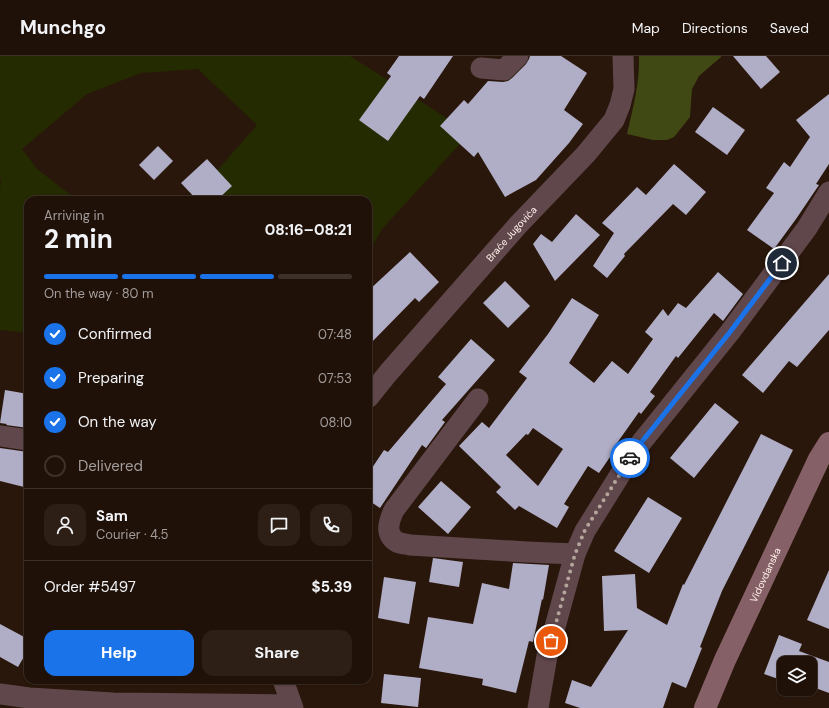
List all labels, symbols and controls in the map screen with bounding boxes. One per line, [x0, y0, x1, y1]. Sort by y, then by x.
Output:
text: Munchgo [20, 15, 106, 40]
text: Map [632, 19, 660, 37]
text: Directions [682, 19, 748, 37]
text: Saved [770, 19, 809, 37]
street label: Braće Jugovića [483, 204, 540, 264]
text: Arriving in [44, 207, 104, 224]
text: 08:16–08:21 [265, 220, 352, 240]
text: 2 min [44, 222, 113, 256]
pin [765, 246, 799, 280]
icon: home [771, 252, 793, 274]
text: On the way · 80 m [44, 285, 154, 302]
icon: check [44, 323, 66, 345]
text: Confirmed [78, 324, 152, 344]
text: 07:48 [318, 326, 352, 343]
icon: check [44, 367, 66, 389]
text: Preparing [78, 368, 144, 388]
text: 07:53 [318, 370, 352, 387]
icon: check [44, 411, 66, 433]
text: On the way [78, 412, 157, 432]
text: 08:10 [320, 414, 352, 431]
courier [610, 438, 650, 478]
icon: car [619, 447, 641, 469]
text: Delivered [78, 456, 143, 476]
button: person [44, 504, 86, 546]
button: chat [258, 504, 300, 546]
button: phone [310, 504, 352, 546]
text: Sam [96, 506, 128, 526]
text: Courier · 4.5 [96, 526, 169, 543]
street label: Vidovdanska [747, 546, 784, 605]
text: Order #5497 [44, 577, 136, 597]
text: $5.39 [312, 577, 352, 597]
pin [534, 624, 568, 658]
button: Help [44, 630, 194, 676]
button: Share [202, 630, 352, 676]
icon: bag [540, 630, 562, 652]
map controls [777, 656, 817, 696]
button: layers [777, 656, 817, 696]

